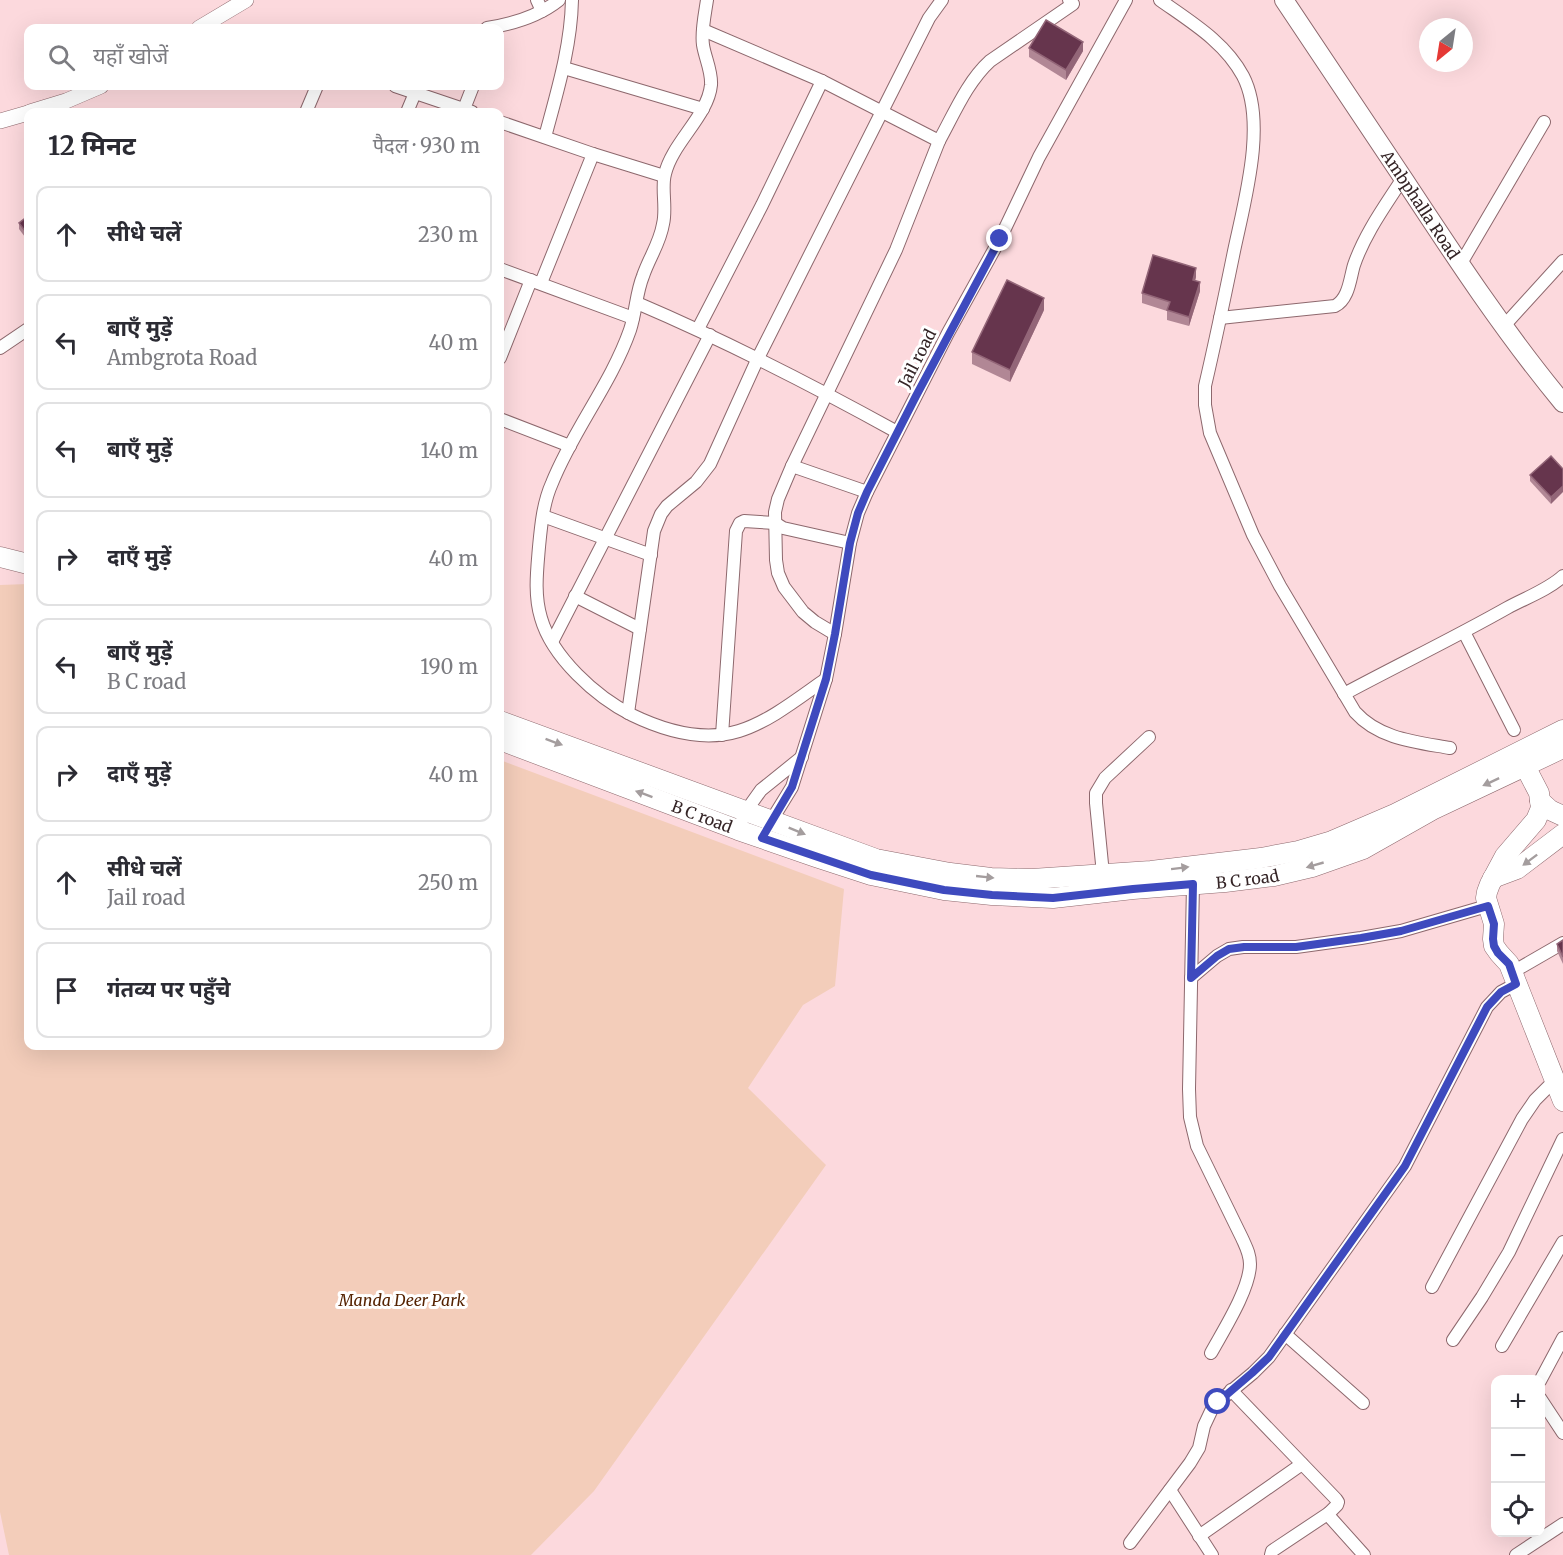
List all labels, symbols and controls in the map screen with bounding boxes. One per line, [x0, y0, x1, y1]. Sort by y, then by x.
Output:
north arrow [1419, 18, 1473, 72]
search box [24, 24, 504, 90]
icon: search [45, 41, 78, 74]
text: यहाँ खोजें [93, 42, 168, 70]
text: 12 मिनट [48, 129, 136, 162]
text: पैदल · 930 m [373, 133, 480, 158]
street label: Ambphalla Road [1377, 146, 1464, 263]
icon: ahead [50, 218, 83, 251]
text: सीधे चलें [107, 219, 182, 247]
text: 230 m [418, 222, 478, 247]
route end [986, 225, 1012, 251]
text: बाएँ मुड़ें [107, 314, 173, 342]
street label: Jail road [893, 325, 940, 391]
icon: left [50, 326, 83, 359]
text: 40 m [428, 330, 478, 355]
text: Ambgrota Road [107, 345, 257, 370]
icon: left [50, 434, 83, 467]
text: बाएँ मुड़ें [107, 435, 173, 463]
text: 140 m [421, 438, 478, 463]
icon: right [50, 542, 83, 575]
text: दाएँ मुड़ें [107, 543, 171, 571]
text: 40 m [428, 546, 478, 571]
text: बाएँ मुड़ें [107, 638, 173, 666]
icon: left [50, 650, 83, 683]
text: 190 m [420, 654, 478, 679]
text: B C road [107, 669, 186, 694]
one-way arrow [546, 737, 564, 747]
icon: right [50, 758, 83, 791]
text: दाएँ मुड़ें [107, 759, 171, 787]
text: 40 m [428, 762, 478, 787]
one-way arrow [1483, 778, 1500, 787]
one-way arrow [635, 788, 653, 798]
street label: B C road [669, 796, 736, 837]
one-way arrow [788, 826, 806, 836]
one-way arrow [1522, 853, 1538, 866]
text: सीधे चलें [107, 854, 182, 882]
one-way arrow [1306, 861, 1324, 871]
one-way arrow [1170, 863, 1189, 873]
street label: B C road [1215, 865, 1281, 893]
icon: ahead [50, 866, 83, 899]
text: 250 m [418, 870, 478, 895]
one-way arrow [976, 872, 995, 882]
text: Jail road [107, 885, 185, 910]
icon: arrive [50, 974, 83, 1007]
text: गंतव्य पर पहुँचे [107, 975, 231, 1003]
park label: Manda Deer Park [338, 1290, 465, 1310]
map controls [1491, 1375, 1545, 1537]
button: + [1491, 1375, 1545, 1429]
route start [1204, 1388, 1230, 1414]
button: − [1491, 1429, 1545, 1483]
button: locate [1491, 1483, 1545, 1537]

